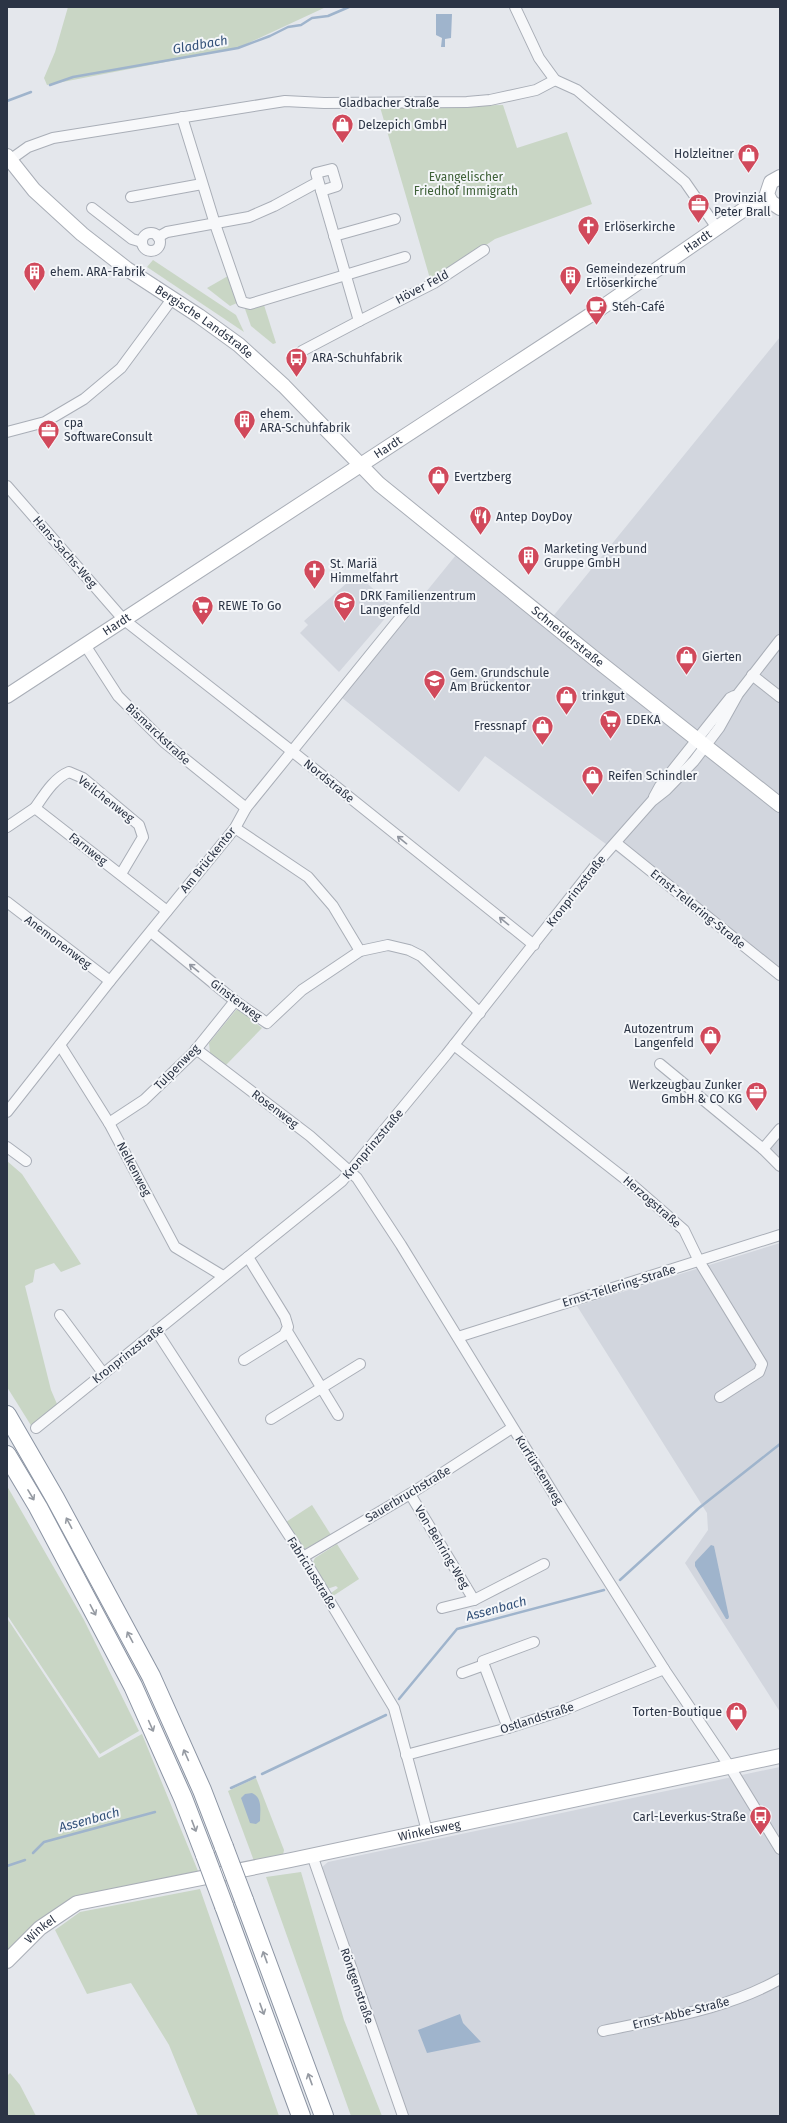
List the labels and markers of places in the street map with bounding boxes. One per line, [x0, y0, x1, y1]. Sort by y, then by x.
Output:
shop icon: Delzepich GmbH [330, 112, 356, 145]
place label: Delzepich GmbH [358, 118, 447, 132]
shop icon: Holzleitner [736, 141, 762, 174]
place label: Holzleitner [674, 147, 734, 161]
place label: Provinzial Peter Brall [714, 191, 771, 219]
office icon: Provinzial Peter Brall [686, 192, 712, 225]
church icon: Erlöserkirche [576, 214, 602, 247]
place label: Erlöserkirche [604, 220, 675, 234]
building icon: ehem. ARA-Fabrik [22, 259, 48, 292]
place label: Gemeindezentrum Erlöserkirche [586, 262, 686, 290]
building icon: Gemeindezentrum Erlöserkirche [557, 263, 583, 296]
place label: ehem. ARA-Fabrik [50, 265, 146, 279]
cafe icon: Steh-Café [583, 294, 609, 327]
place label: Steh-Café [612, 300, 665, 314]
bus stop icon: ARA-Schuhfabrik [283, 345, 309, 378]
place label: ARA-Schuhfabrik [312, 351, 403, 365]
place label: ehem. ARA-Schuhfabrik [260, 407, 351, 435]
building icon: ehem. ARA-Schuhfabrik [232, 408, 258, 441]
place label: cpa SoftwareConsult [64, 416, 153, 444]
office icon: cpa SoftwareConsult [35, 417, 61, 450]
shop icon: Evertzberg [425, 464, 451, 497]
place label: Evertzberg [454, 470, 512, 484]
restaurant icon: Antep DoyDoy [467, 504, 493, 537]
place label: Antep DoyDoy [496, 510, 572, 524]
place label: Marketing Verbund Gruppe GmbH [544, 542, 647, 570]
building icon: Marketing Verbund Gruppe GmbH [516, 543, 542, 576]
place label: St. Mariä Himmelfahrt [330, 557, 399, 585]
church icon: St. Mariä Himmelfahrt [302, 558, 328, 591]
place label: DRK Familienzentrum Langenfeld [360, 589, 476, 617]
school or university icon: DRK Familienzentrum Langenfeld [331, 590, 357, 623]
supermarket icon: REWE To Go [190, 593, 216, 626]
place label: REWE To Go [218, 599, 282, 613]
shop icon: Gierten [673, 644, 699, 677]
place label: Gierten [702, 650, 742, 664]
place label: Gem. Grundschule Am Brückentor [450, 666, 549, 694]
school or university icon: Gem. Grundschule Am Brückentor [421, 667, 447, 700]
shop icon: trinkgut [554, 683, 580, 716]
place label: trinkgut [582, 689, 626, 703]
supermarket icon: EDEKA [597, 707, 623, 740]
shop icon: Fressnapf [529, 713, 555, 746]
place label: EDEKA [626, 713, 661, 727]
place label: Fressnapf [474, 719, 527, 733]
shop icon: Reifen Schindler [579, 763, 605, 796]
place label: Reifen Schindler [608, 769, 698, 783]
place label: Autozentrum Langenfeld [624, 1022, 694, 1050]
shop icon: Autozentrum Langenfeld [697, 1023, 723, 1056]
place label: Werkzeugbau Zunker GmbH & CO KG [629, 1078, 742, 1106]
office icon: Werkzeugbau Zunker GmbH & CO KG [744, 1079, 770, 1112]
shop icon: Torten-Boutique [724, 1699, 750, 1732]
place label: Torten-Boutique [633, 1705, 722, 1719]
bus stop icon: Carl-Leverkus-Straße [748, 1804, 774, 1837]
place label: Carl-Leverkus-Straße [633, 1810, 746, 1824]

